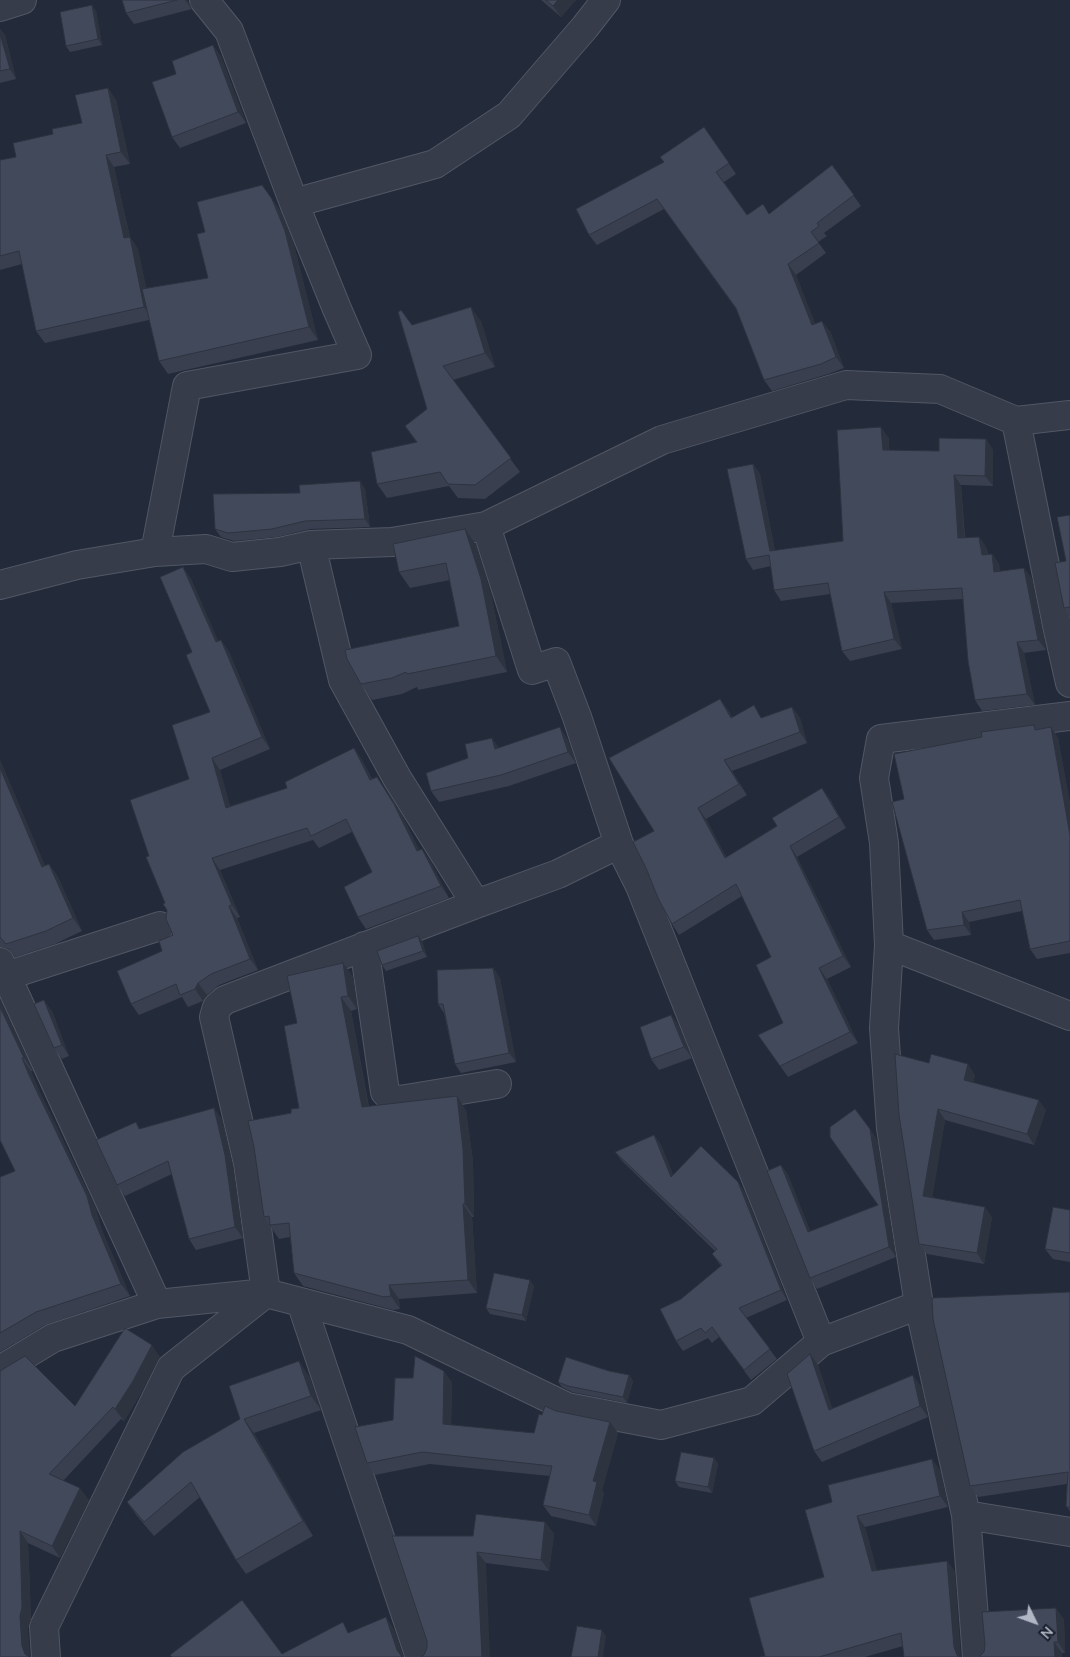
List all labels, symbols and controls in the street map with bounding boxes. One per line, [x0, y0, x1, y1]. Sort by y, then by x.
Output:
north arrow [1010, 1597, 1060, 1647]
text: N [1036, 1622, 1057, 1643]

